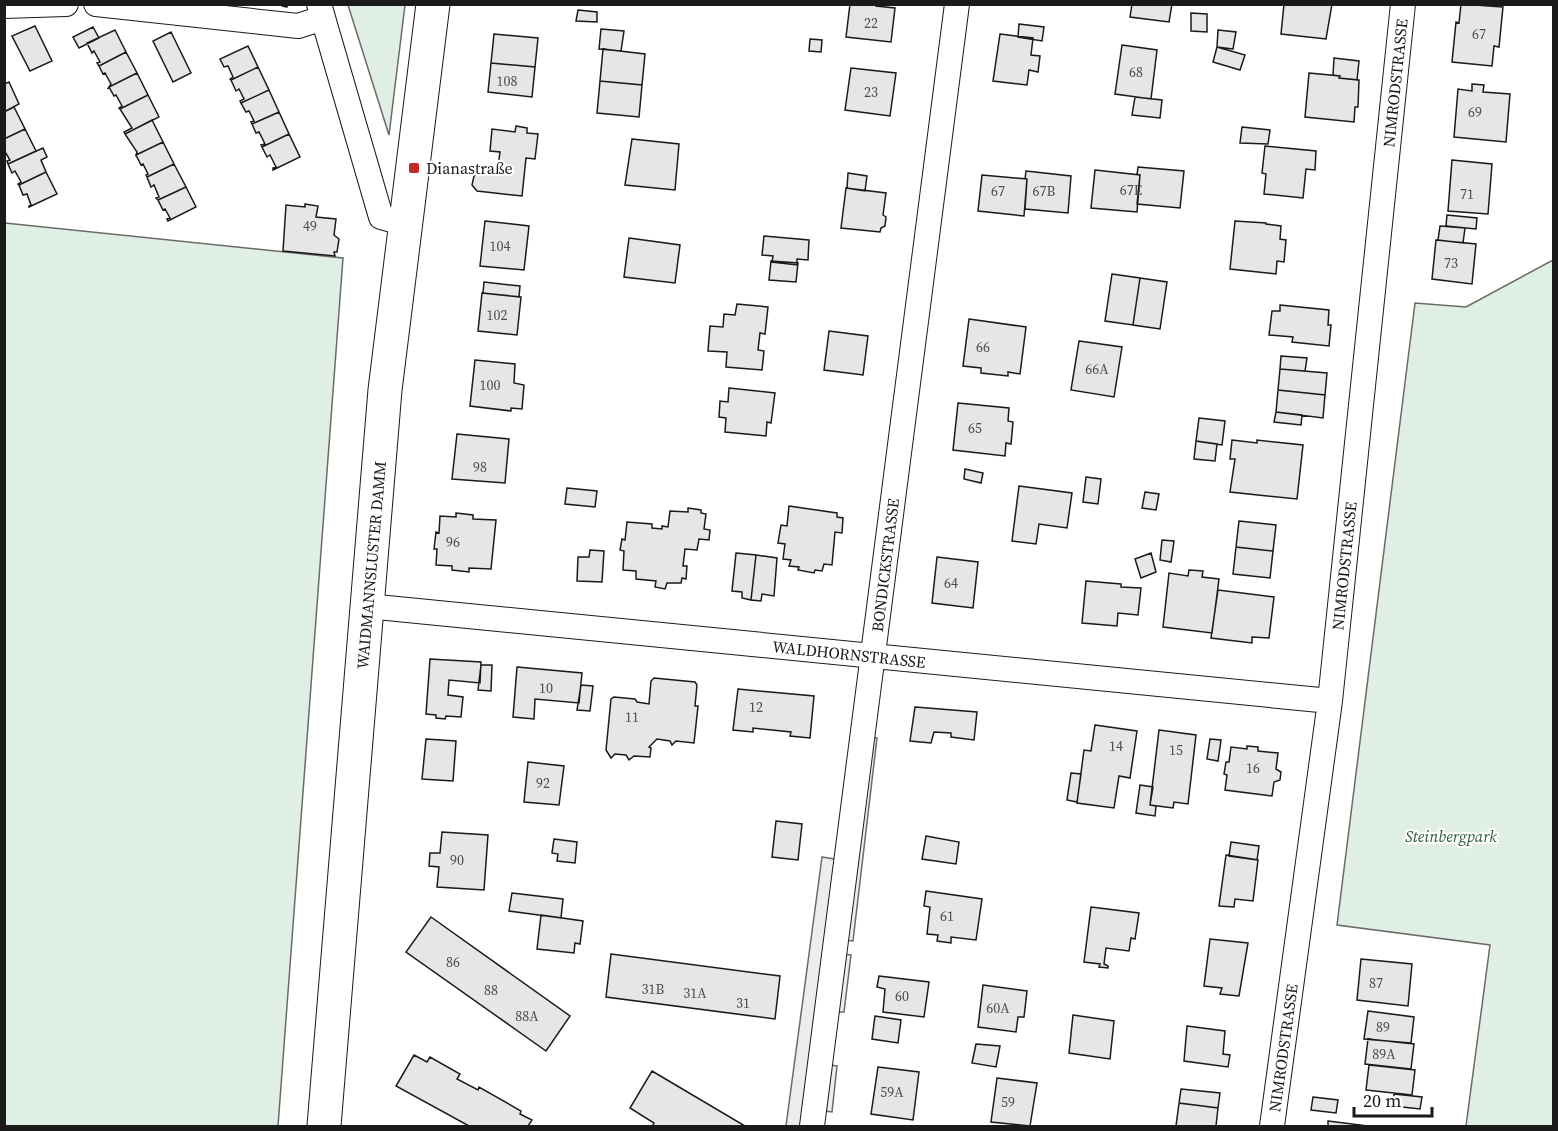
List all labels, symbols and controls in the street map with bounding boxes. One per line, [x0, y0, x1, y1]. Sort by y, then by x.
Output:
house number: 22 [864, 13, 878, 33]
street label: NIMRODSTRASSE [1377, 17, 1413, 148]
house number: 67 [1472, 24, 1486, 44]
house number: 68 [1129, 62, 1143, 82]
house number: 108 [497, 71, 518, 91]
house number: 23 [864, 82, 878, 102]
house number: 69 [1468, 102, 1482, 122]
place label: Dianastraße [426, 157, 513, 179]
marker: Dianastraße [407, 161, 421, 175]
house number: 67E [1120, 180, 1142, 200]
house number: 67 [991, 181, 1005, 201]
house number: 67B [1033, 181, 1056, 201]
house number: 71 [1460, 184, 1474, 204]
house number: 49 [303, 216, 317, 236]
house number: 104 [490, 236, 511, 256]
house number: 73 [1444, 253, 1458, 273]
house number: 102 [487, 305, 508, 325]
house number: 66 [976, 337, 990, 357]
house number: 66A [1085, 359, 1109, 379]
house number: 100 [480, 375, 501, 395]
house number: 65 [968, 418, 982, 438]
house number: 98 [473, 457, 487, 477]
street label: WAIDMANNSLUSTER DAMM [351, 460, 391, 670]
street label: BONDICKSTRASSE [866, 497, 904, 633]
street label: NIMRODSTRASSE [1326, 500, 1362, 631]
house number: 96 [446, 532, 460, 552]
house number: 64 [944, 573, 958, 593]
street label: WALDHORNSTRASSE [771, 635, 927, 673]
house number: 10 [539, 678, 553, 698]
house number: 12 [749, 697, 763, 717]
house number: 11 [625, 707, 639, 727]
house number: 14 [1109, 736, 1123, 756]
house number: 15 [1169, 740, 1183, 760]
house number: 16 [1246, 758, 1260, 778]
house number: 92 [536, 773, 550, 793]
park label: Steinbergpark [1405, 825, 1497, 847]
house number: 90 [450, 850, 464, 870]
house number: 61 [940, 906, 954, 926]
house number: 86 [446, 952, 460, 972]
house number: 87 [1369, 973, 1383, 993]
house number: 31B [642, 979, 665, 999]
house number: 88 [484, 980, 498, 1000]
street label: NIMRODSTRASSE [1263, 982, 1303, 1113]
house number: 31A [683, 983, 707, 1003]
house number: 60 [895, 986, 909, 1006]
house number: 31 [736, 993, 750, 1013]
house number: 60A [986, 998, 1010, 1018]
house number: 88A [515, 1006, 539, 1026]
house number: 89 [1376, 1017, 1390, 1037]
house number: 89A [1372, 1044, 1396, 1064]
scale bar [1354, 1080, 1432, 1118]
house number: 59A [880, 1082, 904, 1102]
text: 20 m [1363, 1088, 1401, 1113]
house number: 59 [1001, 1092, 1015, 1112]

